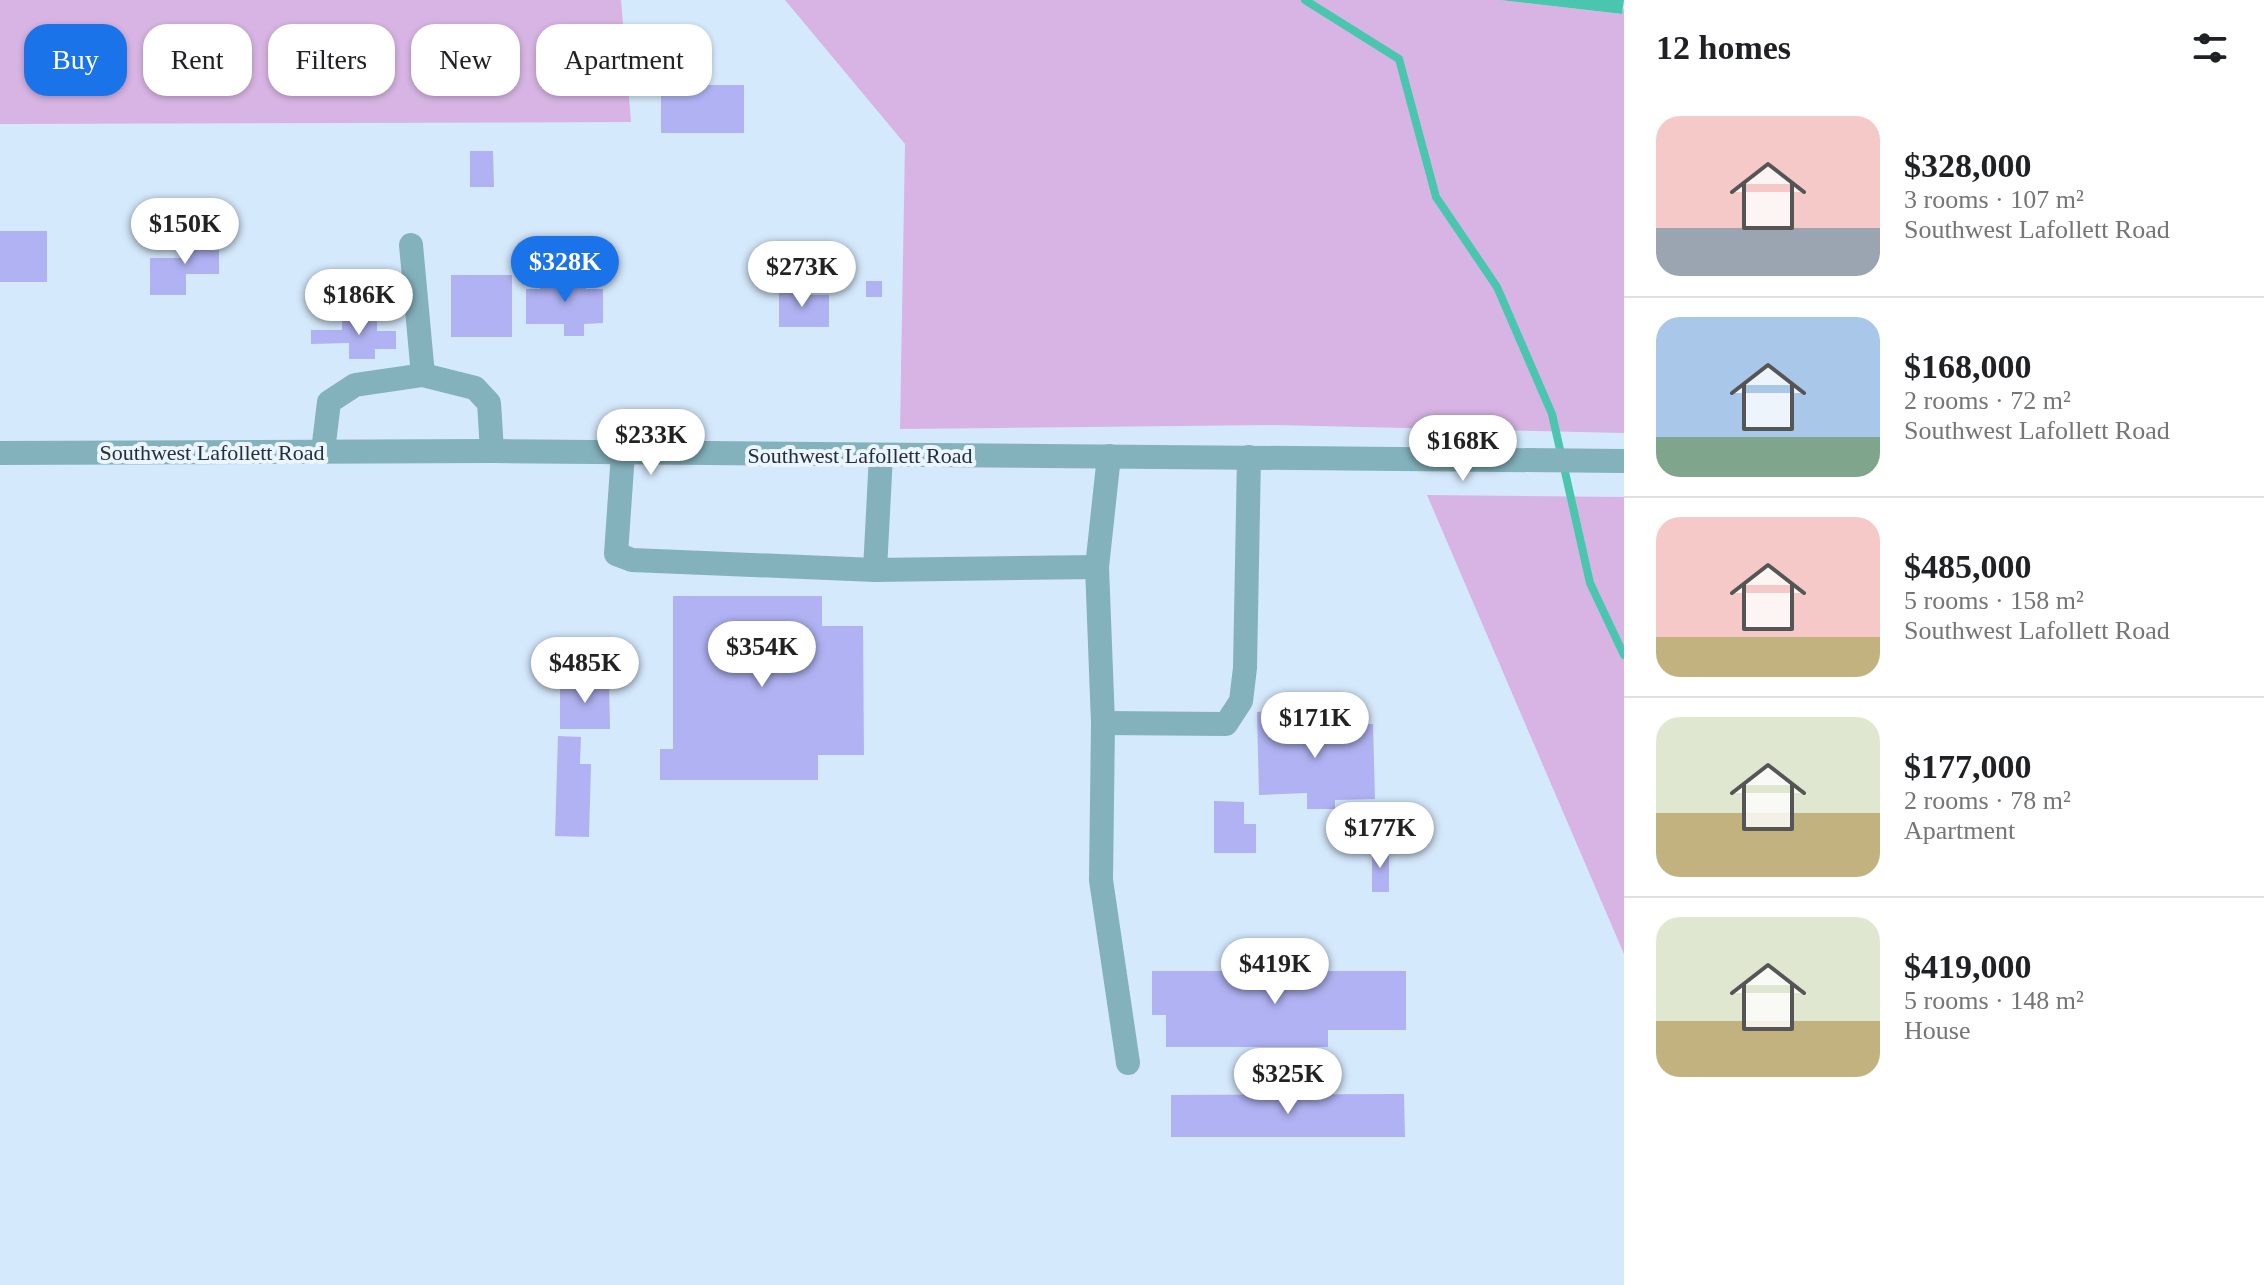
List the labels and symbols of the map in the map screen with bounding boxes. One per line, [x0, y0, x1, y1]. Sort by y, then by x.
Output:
pin: $150K [129, 198, 241, 266]
pin: $328K [509, 236, 621, 304]
pin: $273K [746, 241, 858, 309]
pin: $186K [303, 269, 415, 337]
pin: $233K [595, 409, 707, 477]
pin: $168K [1407, 415, 1519, 483]
street label: Southwest Lafollett Road [100, 440, 324, 465]
street label: Southwest Lafollett Road [748, 443, 972, 468]
pin: $354K [706, 621, 818, 689]
pin: $485K [529, 637, 641, 705]
pin: $171K [1259, 692, 1371, 760]
pin: $177K [1324, 802, 1436, 870]
pin: $419K [1219, 938, 1331, 1006]
pin: $325K [1232, 1048, 1344, 1116]

